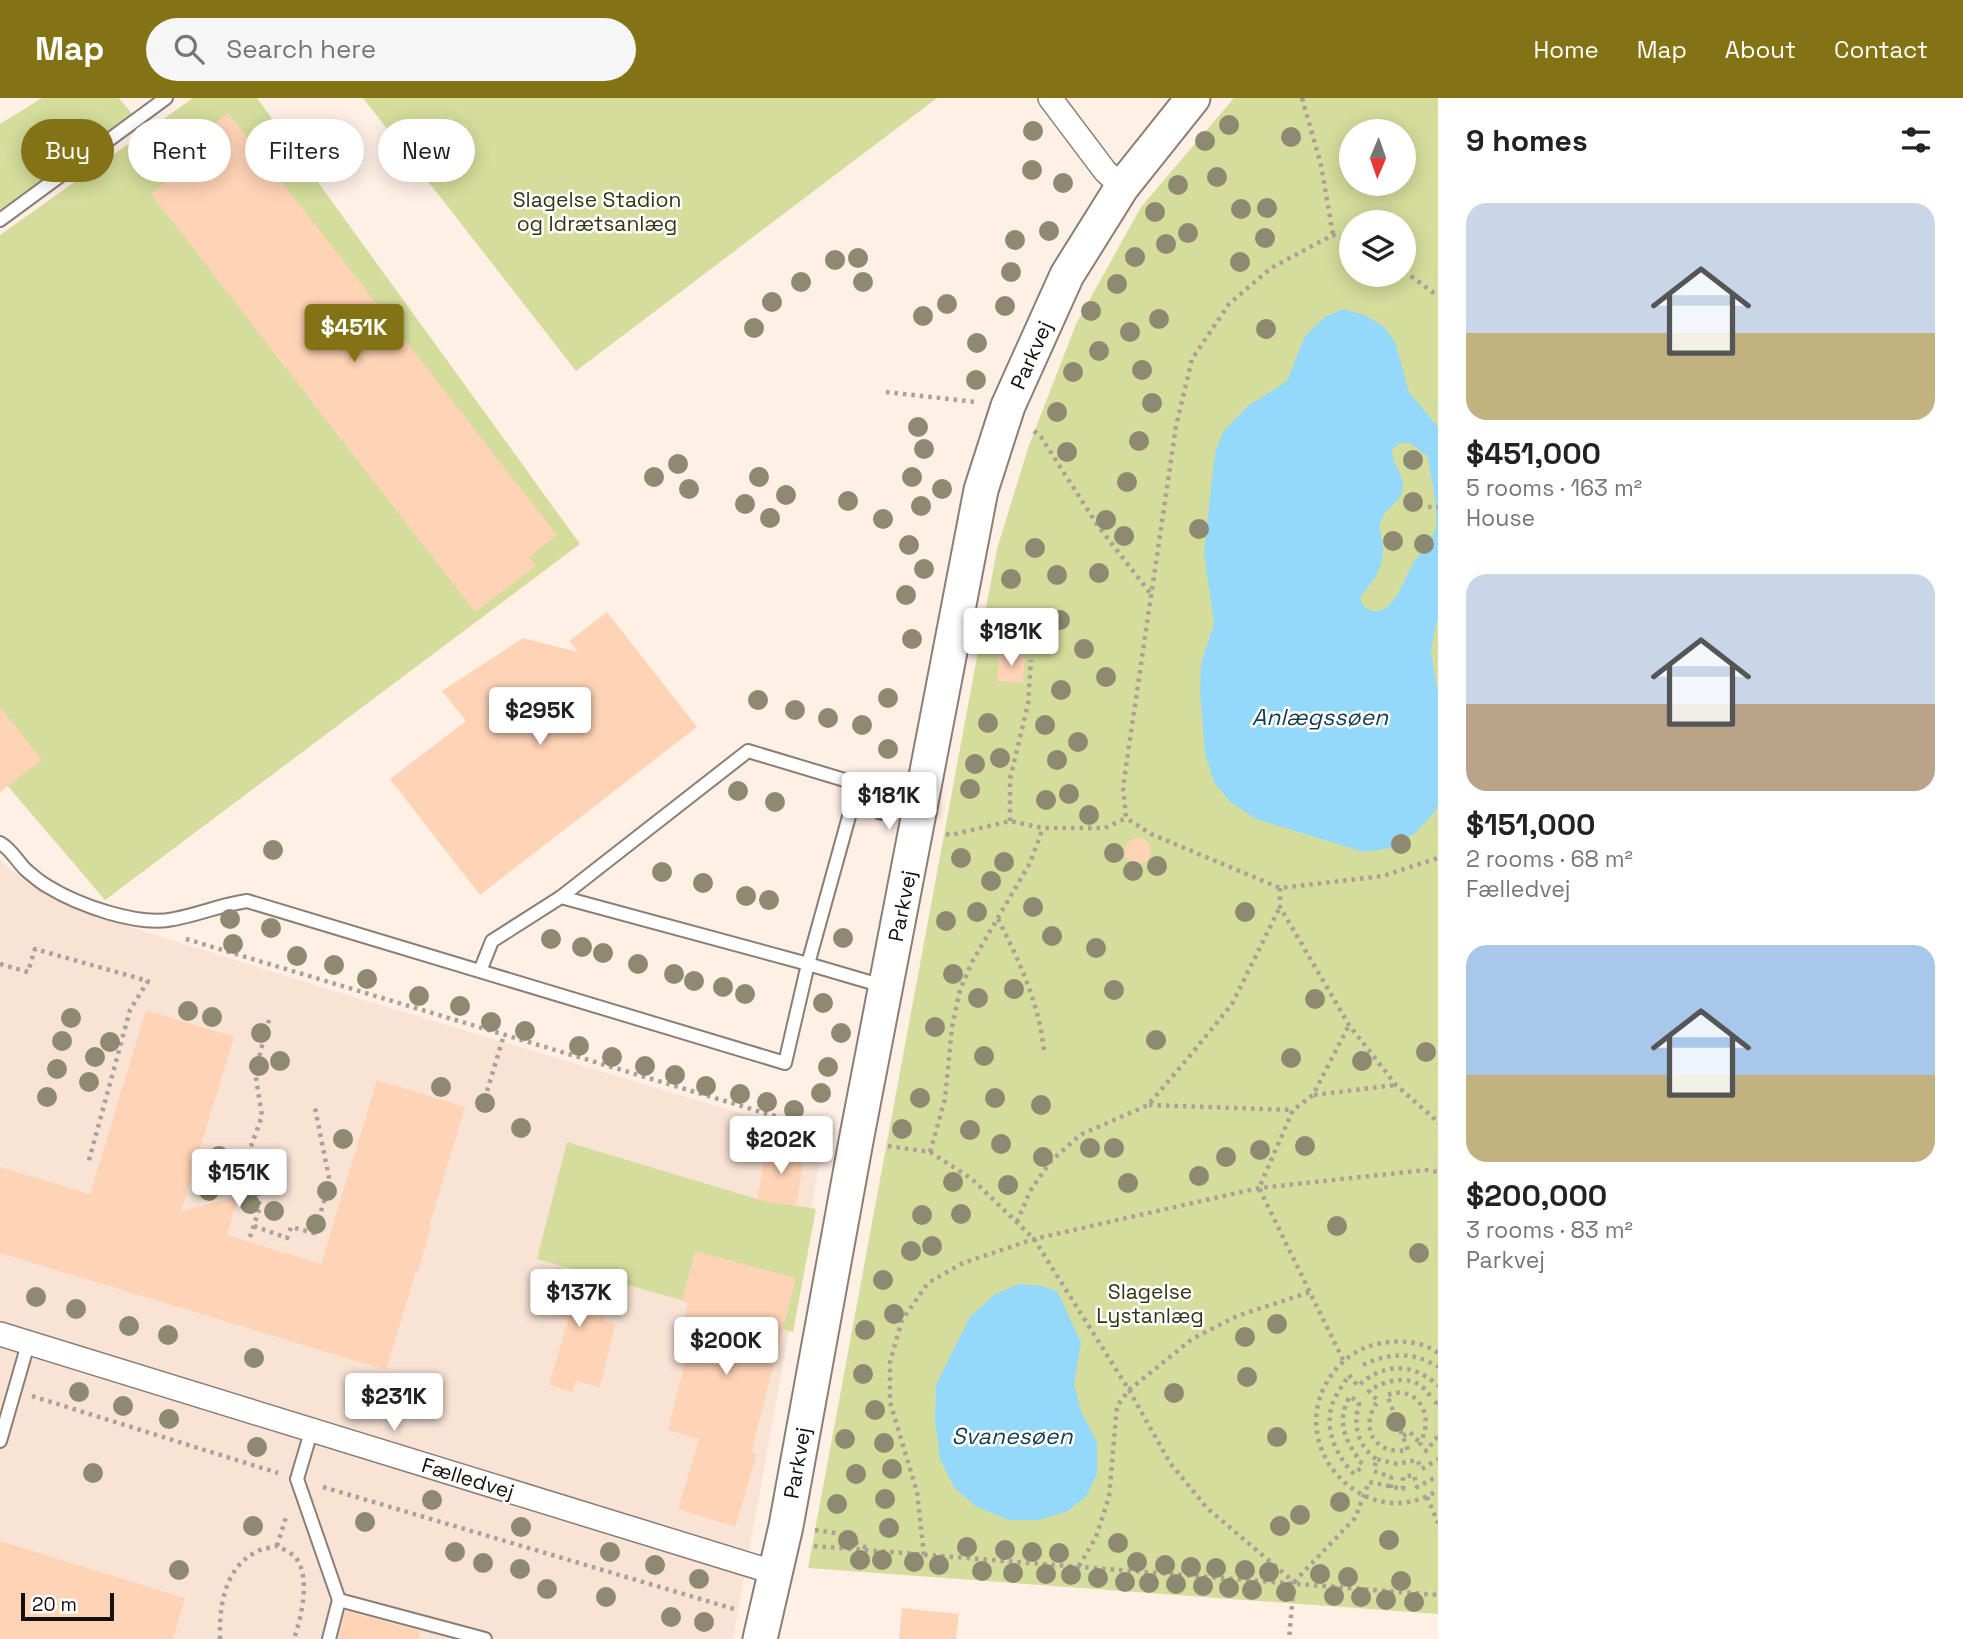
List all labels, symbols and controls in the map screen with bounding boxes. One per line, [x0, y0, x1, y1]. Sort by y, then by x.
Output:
search box [146, 18, 636, 81]
text: Map [35, 28, 104, 70]
icon: search [170, 30, 208, 68]
text: Search here [226, 32, 376, 66]
text: Home [1533, 34, 1599, 65]
text: Map [1637, 34, 1687, 65]
text: About [1725, 34, 1796, 65]
text: Contact [1834, 34, 1928, 65]
chip: Buy [21, 119, 114, 182]
chip: Rent [128, 119, 231, 182]
chip: Filters [245, 119, 364, 182]
chip: New [378, 119, 475, 182]
north arrow [1339, 119, 1416, 196]
map controls [1339, 119, 1416, 287]
text: 9 homes [1466, 121, 1588, 160]
icon: filters [1897, 121, 1935, 159]
park label: Slagelse Stadion og Idrætsanlæg [513, 186, 681, 237]
button: layers [1339, 210, 1416, 287]
icon: home [1638, 248, 1764, 374]
pin: $451K [305, 304, 403, 364]
text: $451K [321, 312, 387, 342]
street label: Parkvej [1004, 317, 1058, 393]
text: $451,000 [1466, 434, 1601, 473]
text: 5 rooms · 163 m² [1466, 473, 1642, 503]
text: House [1466, 503, 1535, 533]
pin: $181K [962, 608, 1060, 668]
text: $181K [980, 616, 1042, 646]
icon: home [1638, 619, 1764, 745]
pin: $295K [491, 688, 589, 747]
text: $295K [505, 695, 575, 725]
water label: Anlægssøen [1252, 702, 1389, 732]
pin: $181K [840, 772, 938, 832]
text: $181K [858, 780, 920, 810]
text: $151,000 [1466, 805, 1596, 844]
text: 2 rooms · 68 m² [1466, 844, 1633, 874]
street label: Parkvej [882, 868, 922, 944]
text: Fælledvej [1466, 874, 1570, 904]
icon: home [1638, 990, 1764, 1116]
pin: $202K [732, 1116, 830, 1176]
text: $202K [746, 1124, 816, 1154]
pin: $151K [190, 1150, 288, 1209]
text: $151K [208, 1157, 270, 1187]
text: $200,000 [1466, 1176, 1607, 1215]
text: 3 rooms · 83 m² [1466, 1215, 1633, 1245]
text: Parkvej [1466, 1245, 1545, 1275]
pin: $137K [530, 1270, 628, 1329]
text: $137K [546, 1277, 612, 1307]
park label: Slagelse Lystanlæg [1096, 1278, 1204, 1329]
pin: $200K [677, 1318, 775, 1377]
text: $200K [690, 1325, 762, 1355]
pin: $231K [345, 1374, 443, 1433]
text: $231K [361, 1381, 427, 1411]
water label: Svanesøen [951, 1421, 1073, 1451]
street label: Parkvej [777, 1425, 817, 1501]
street label: Fælledvej [418, 1451, 518, 1505]
scale bar [21, 1590, 114, 1622]
text: 20 m [32, 1592, 77, 1617]

